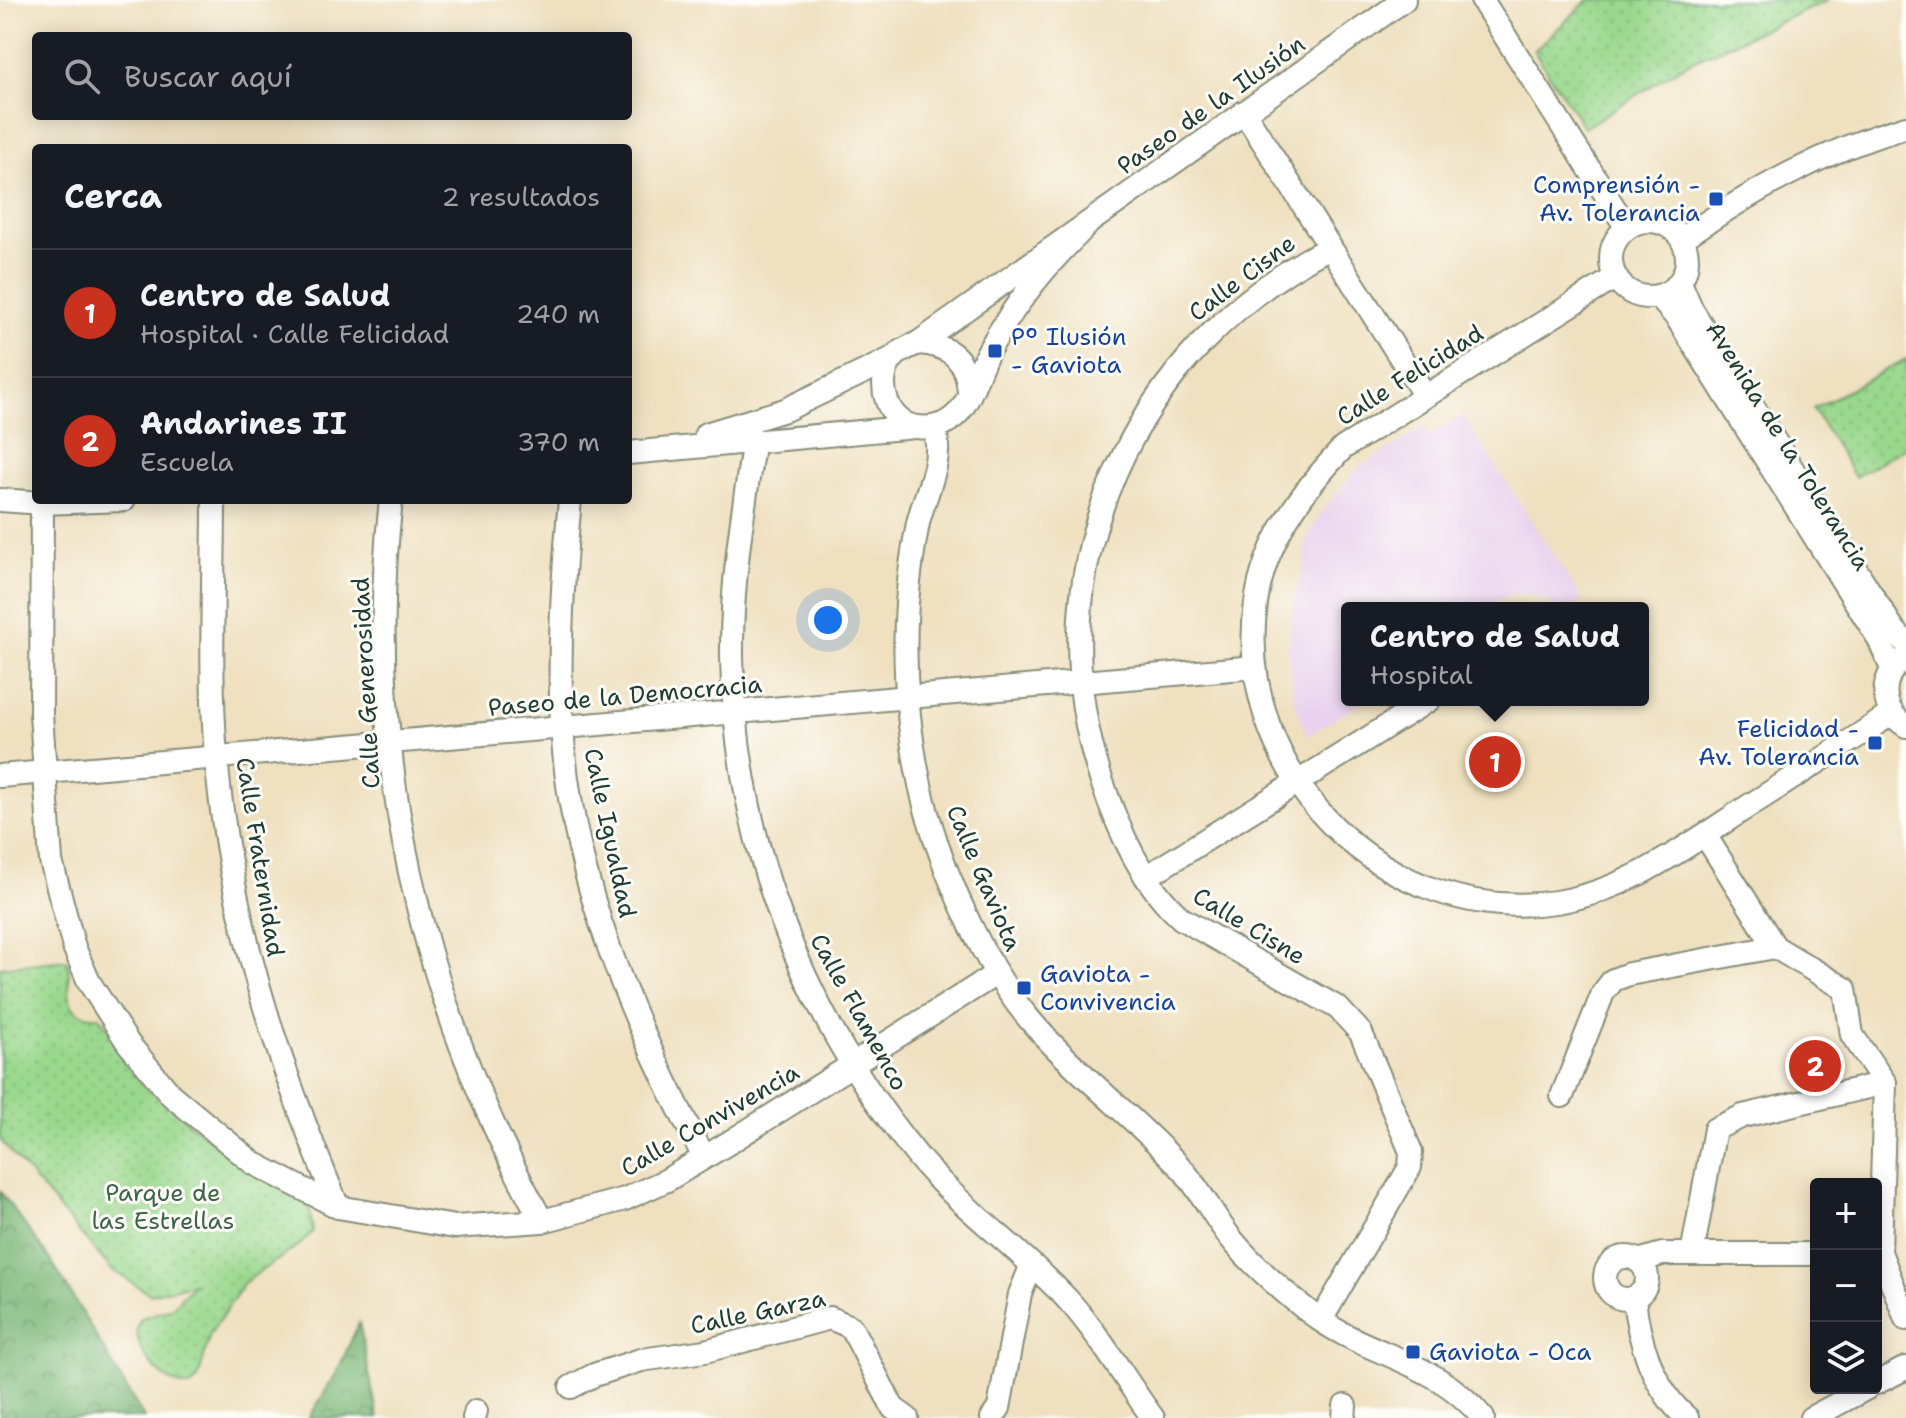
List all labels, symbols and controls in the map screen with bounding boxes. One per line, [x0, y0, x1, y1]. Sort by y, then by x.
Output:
street label: Paseo de la Ilusión [1111, 28, 1311, 182]
search box [32, 32, 632, 120]
icon: search [60, 54, 104, 98]
text: Buscar aquí [124, 56, 292, 97]
place label: Comprensión - Av. Tolerancia [1533, 169, 1700, 229]
text: Cerca [64, 173, 162, 219]
text: 2 resultados [441, 179, 600, 214]
marker: Comprensión - Av. Tolerancia [1707, 190, 1725, 208]
street label: Calle Cisne [1182, 227, 1302, 329]
text: Centro de Salud [140, 275, 390, 316]
text: 1 [84, 296, 96, 331]
text: 240 m [516, 296, 600, 331]
text: Hospital · Calle Felicidad [140, 316, 449, 351]
street label: Avenida de la Tolerancia [1698, 316, 1878, 577]
street label: Calle Felicidad [1330, 317, 1490, 433]
place label: Pº Ilusión - Gaviota [1011, 321, 1126, 381]
marker: Pº Ilusión - Gaviota [986, 342, 1004, 360]
text: Andarines II [140, 403, 347, 444]
text: 2 [81, 424, 99, 459]
text: 370 m [517, 424, 600, 459]
text: Escuela [140, 444, 234, 479]
street label: Calle Generosidad [344, 576, 388, 790]
your location [808, 600, 848, 640]
popup [1341, 602, 1649, 706]
text: Centro de Salud [1370, 616, 1620, 657]
text: Hospital [1370, 657, 1473, 692]
street label: Paseo de la Democracia [487, 668, 763, 724]
place label: Felicidad - Av. Tolerancia [1698, 713, 1859, 773]
pin: 1 [1469, 732, 1521, 792]
marker: Felicidad - Av. Tolerancia [1866, 734, 1884, 752]
street label: Calle Igualdad [576, 745, 644, 921]
street label: Calle Fraternidad [228, 755, 292, 959]
street label: Calle Gaviota [939, 800, 1029, 956]
street label: Calle Cisne [1187, 880, 1311, 972]
street label: Calle Flamenco [803, 928, 915, 1096]
place label: Gaviota - Convivencia [1040, 958, 1176, 1018]
marker: Gaviota - Convivencia [1015, 979, 1033, 997]
pin: 2 [1789, 1036, 1841, 1096]
street label: Calle Convivencia [615, 1056, 805, 1184]
park label: Parque de las Estrellas [92, 1177, 234, 1237]
map controls [1810, 1178, 1882, 1394]
button: + [1810, 1178, 1882, 1250]
button: − [1810, 1250, 1882, 1322]
street label: Calle Garza [688, 1282, 828, 1342]
button: layers [1810, 1322, 1882, 1394]
place label: Gaviota - Oca [1429, 1336, 1591, 1368]
marker: Gaviota - Oca [1404, 1343, 1422, 1361]

